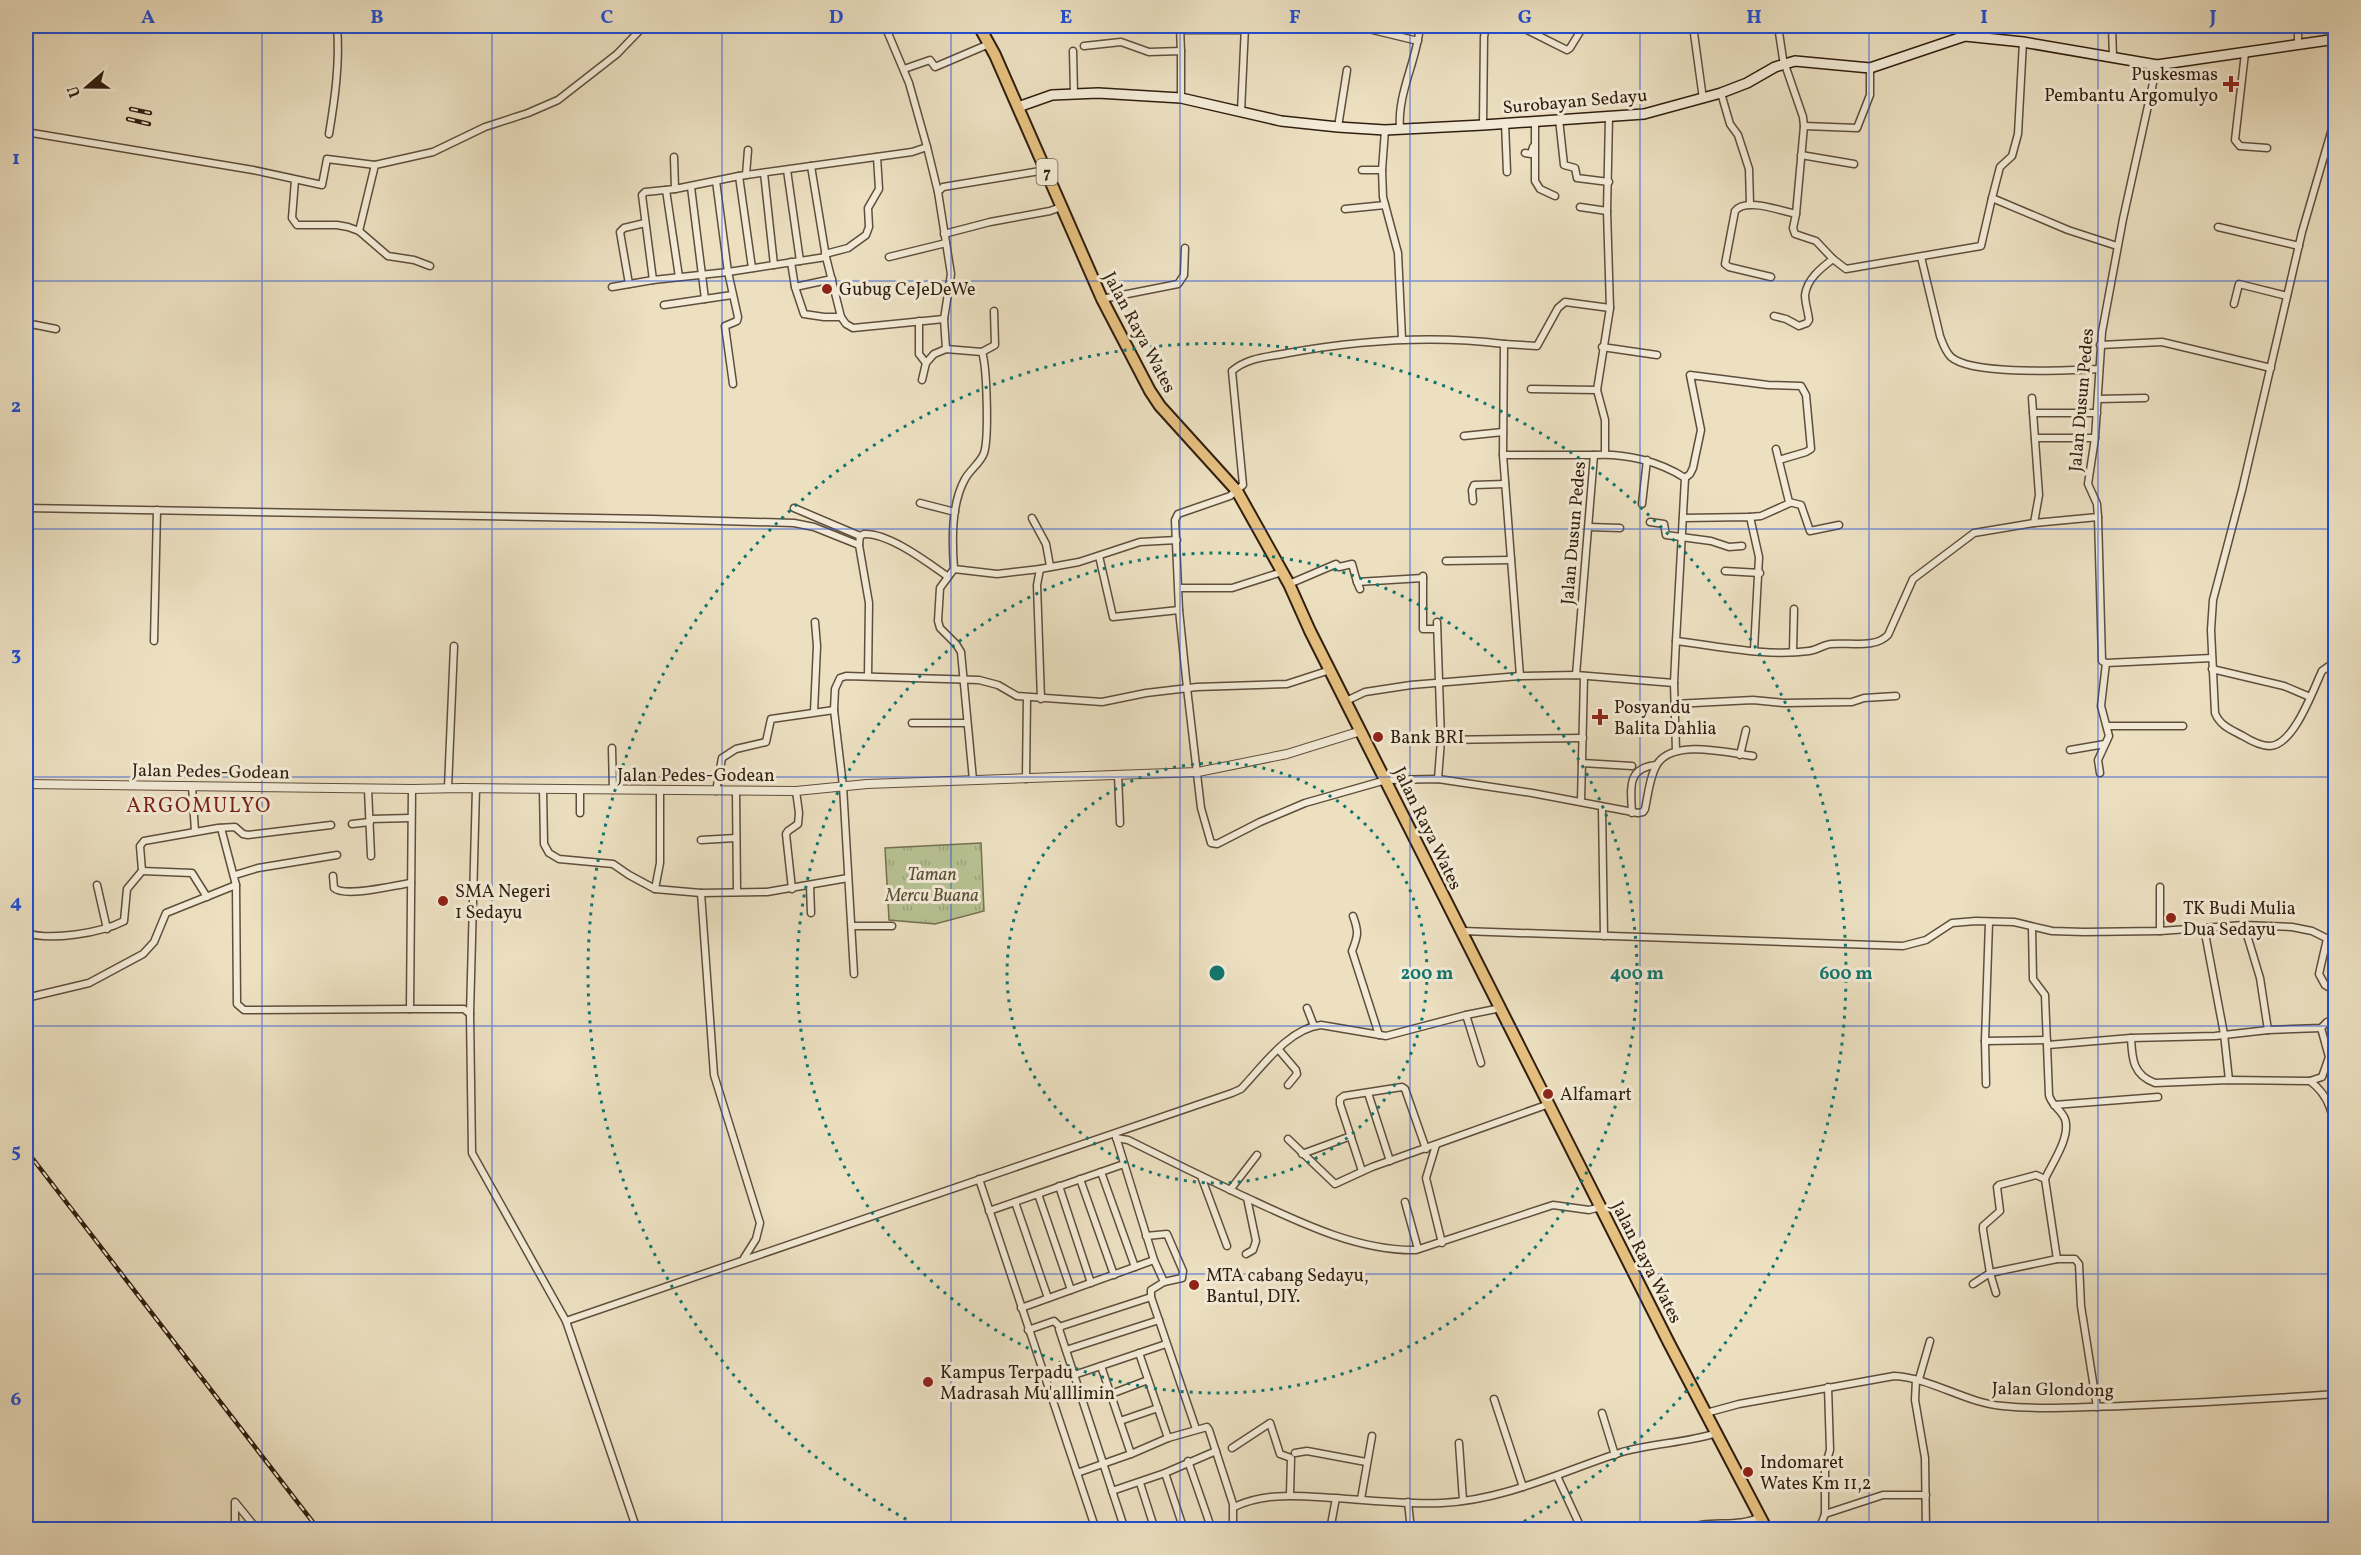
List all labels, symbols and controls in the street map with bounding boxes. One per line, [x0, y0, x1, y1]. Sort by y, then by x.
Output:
text: A [141, 4, 155, 32]
text: B [370, 4, 384, 32]
text: C [601, 4, 614, 32]
text: D [829, 4, 843, 32]
text: E [1060, 4, 1072, 32]
text: F [1289, 4, 1301, 32]
text: G [1518, 4, 1532, 32]
text: H [1746, 4, 1762, 32]
text: I [1980, 4, 1988, 32]
text: J [2208, 4, 2217, 32]
north arrow [57, 57, 117, 117]
place label: Puskesmas Pembantu Argomulyo [2044, 63, 2218, 109]
marker: Puskesmas Pembantu Argomulyo [2222, 75, 2240, 93]
text: U [63, 83, 87, 100]
street label: Surobayan Sedayu [1502, 84, 1649, 121]
text: 1 [12, 145, 20, 173]
road number: 7 [1036, 159, 1058, 185]
street label: Jalan Raya Wates [1096, 268, 1181, 398]
place label: Gubug CeJeDeWe [839, 278, 976, 303]
marker: Gubug CeJeDeWe [820, 282, 834, 296]
street label: Jalan Dusun Pedes [2064, 327, 2101, 473]
text: 2 [11, 393, 21, 421]
street label: Jalan Dusun Pedes [1556, 460, 1593, 606]
text: 3 [11, 641, 21, 669]
place label: Posyandu Balita Dahlia [1614, 696, 1716, 742]
marker: Posyandu Balita Dahlia [1591, 708, 1609, 726]
place label: Bank BRI [1390, 726, 1464, 751]
marker: Bank BRI [1371, 730, 1385, 744]
street label: Jalan Pedes-Godean [132, 759, 290, 786]
street label: Jalan Raya Wates [1386, 763, 1467, 894]
street label: Jalan Pedes-Godean [617, 764, 775, 789]
district label: ARGOMULYO [126, 792, 272, 821]
park label: Taman Mercu Buana [884, 863, 979, 909]
place label: SMA Negeri 1 Sedayu [455, 880, 551, 926]
text: 4 [10, 889, 22, 917]
marker: SMA Negeri 1 Sedayu [436, 894, 450, 908]
place label: TK Budi Mulia Dua Sedayu [2183, 897, 2296, 943]
marker: TK Budi Mulia Dua Sedayu [2164, 911, 2178, 925]
text: 200 m [1401, 962, 1453, 987]
text: 400 m [1610, 962, 1664, 987]
text: 600 m [1819, 962, 1873, 987]
centre of rings [1207, 963, 1227, 983]
place label: Alfamart [1560, 1083, 1632, 1108]
marker: Alfamart [1541, 1087, 1555, 1101]
text: 5 [11, 1138, 21, 1166]
street label: Jalan Raya Wates [1604, 1197, 1687, 1328]
place label: MTA cabang Sedayu, Bantul, DIY. [1206, 1264, 1369, 1310]
marker: MTA cabang Sedayu, Bantul, DIY. [1187, 1278, 1201, 1292]
place label: Kampus Terpadu Madrasah Mu'alllimin [940, 1361, 1115, 1407]
marker: Kampus Terpadu Madrasah Mu'alllimin [921, 1375, 935, 1389]
street label: Jalan Glondong [1992, 1377, 2114, 1404]
text: 6 [11, 1386, 22, 1414]
place label: Indomaret Wates Km 11,2 [1760, 1451, 1872, 1497]
marker: Indomaret Wates Km 11,2 [1741, 1465, 1755, 1479]

